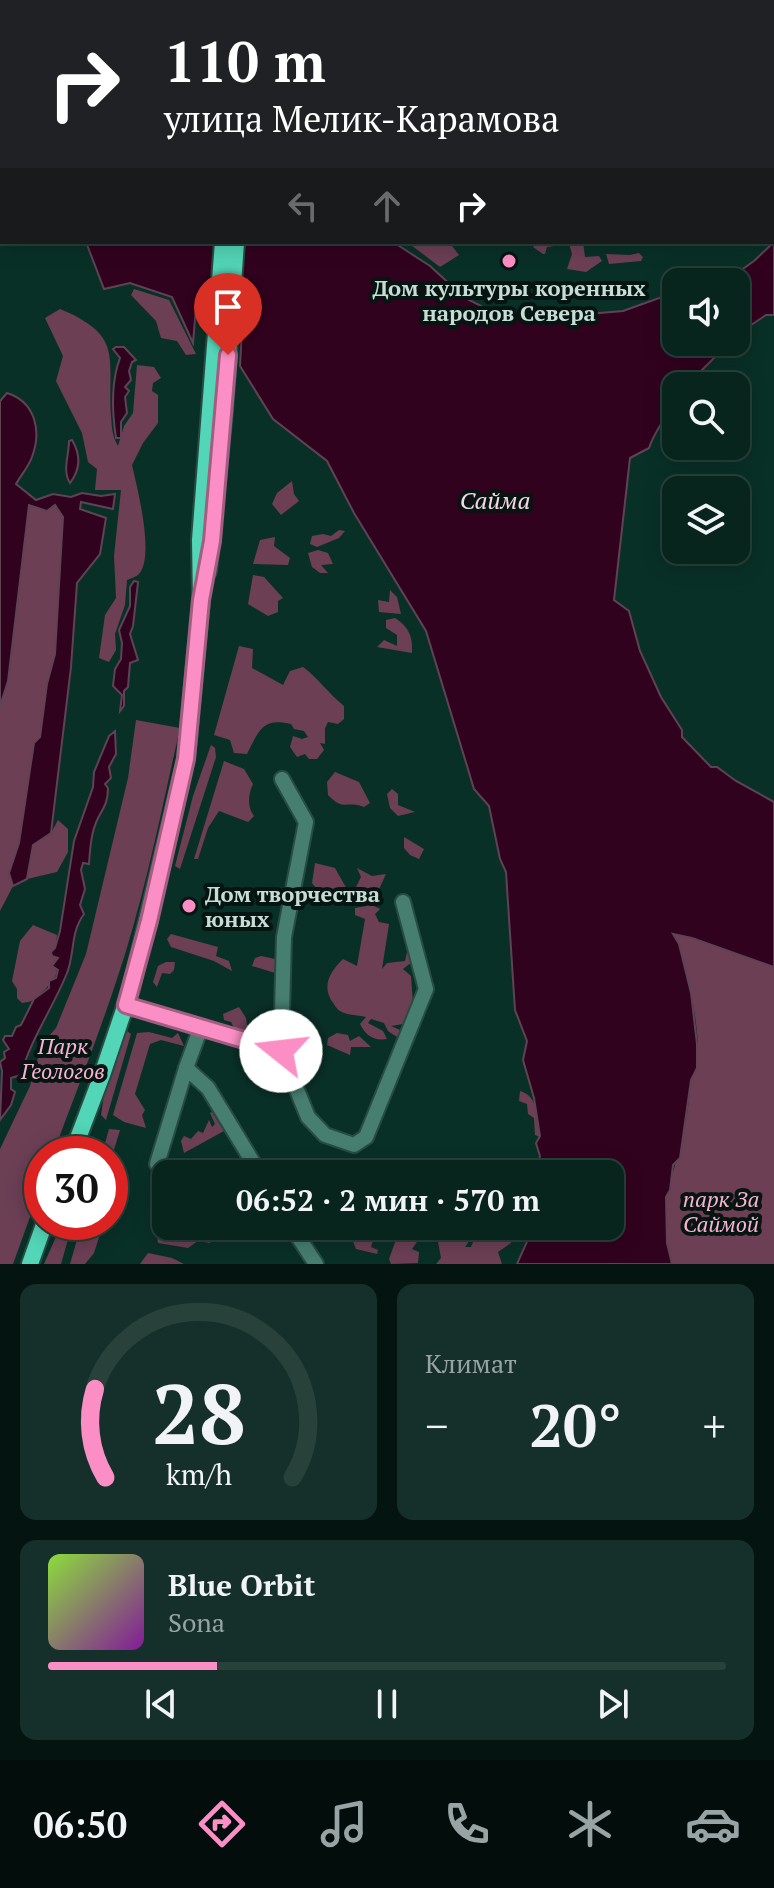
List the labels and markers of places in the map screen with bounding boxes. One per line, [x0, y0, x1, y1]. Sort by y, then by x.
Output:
marker: Дом культуры коренных народов Севера [500, 252, 518, 270]
pin [194, 273, 262, 355]
place label: Дом культуры коренных народов Севера [372, 273, 646, 327]
place label: Дом творчества юных [205, 879, 380, 933]
marker: Дом творчества юных [180, 897, 198, 915]

